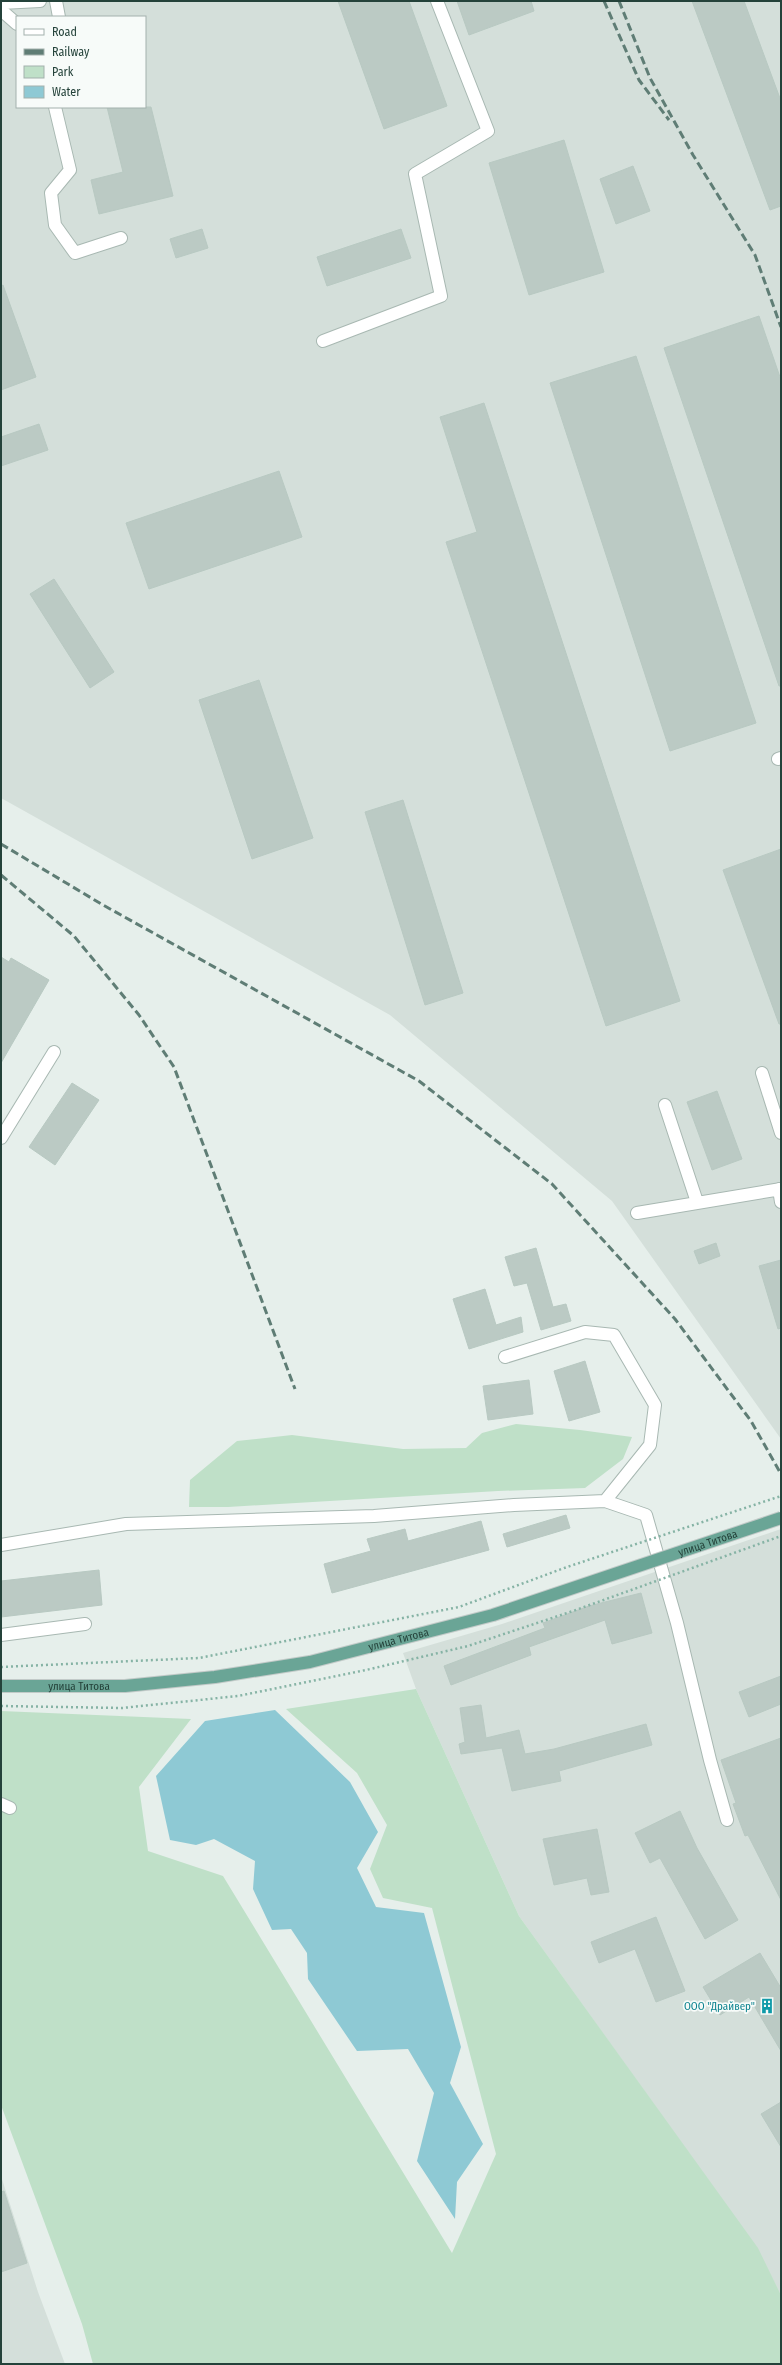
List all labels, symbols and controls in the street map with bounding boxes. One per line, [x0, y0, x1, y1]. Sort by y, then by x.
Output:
legend [16, 16, 146, 108]
text: Road [52, 25, 77, 39]
text: Railway [52, 45, 90, 59]
text: Park [52, 65, 74, 79]
text: Water [52, 85, 81, 99]
street label: улица Титова [676, 1527, 739, 1559]
street label: улица Титова [367, 1625, 430, 1653]
street label: улица Титова [48, 1680, 110, 1693]
building icon: ООО "Драйвер" [758, 1997, 776, 2015]
place label: ООО "Драйвер" [684, 2000, 755, 2013]

